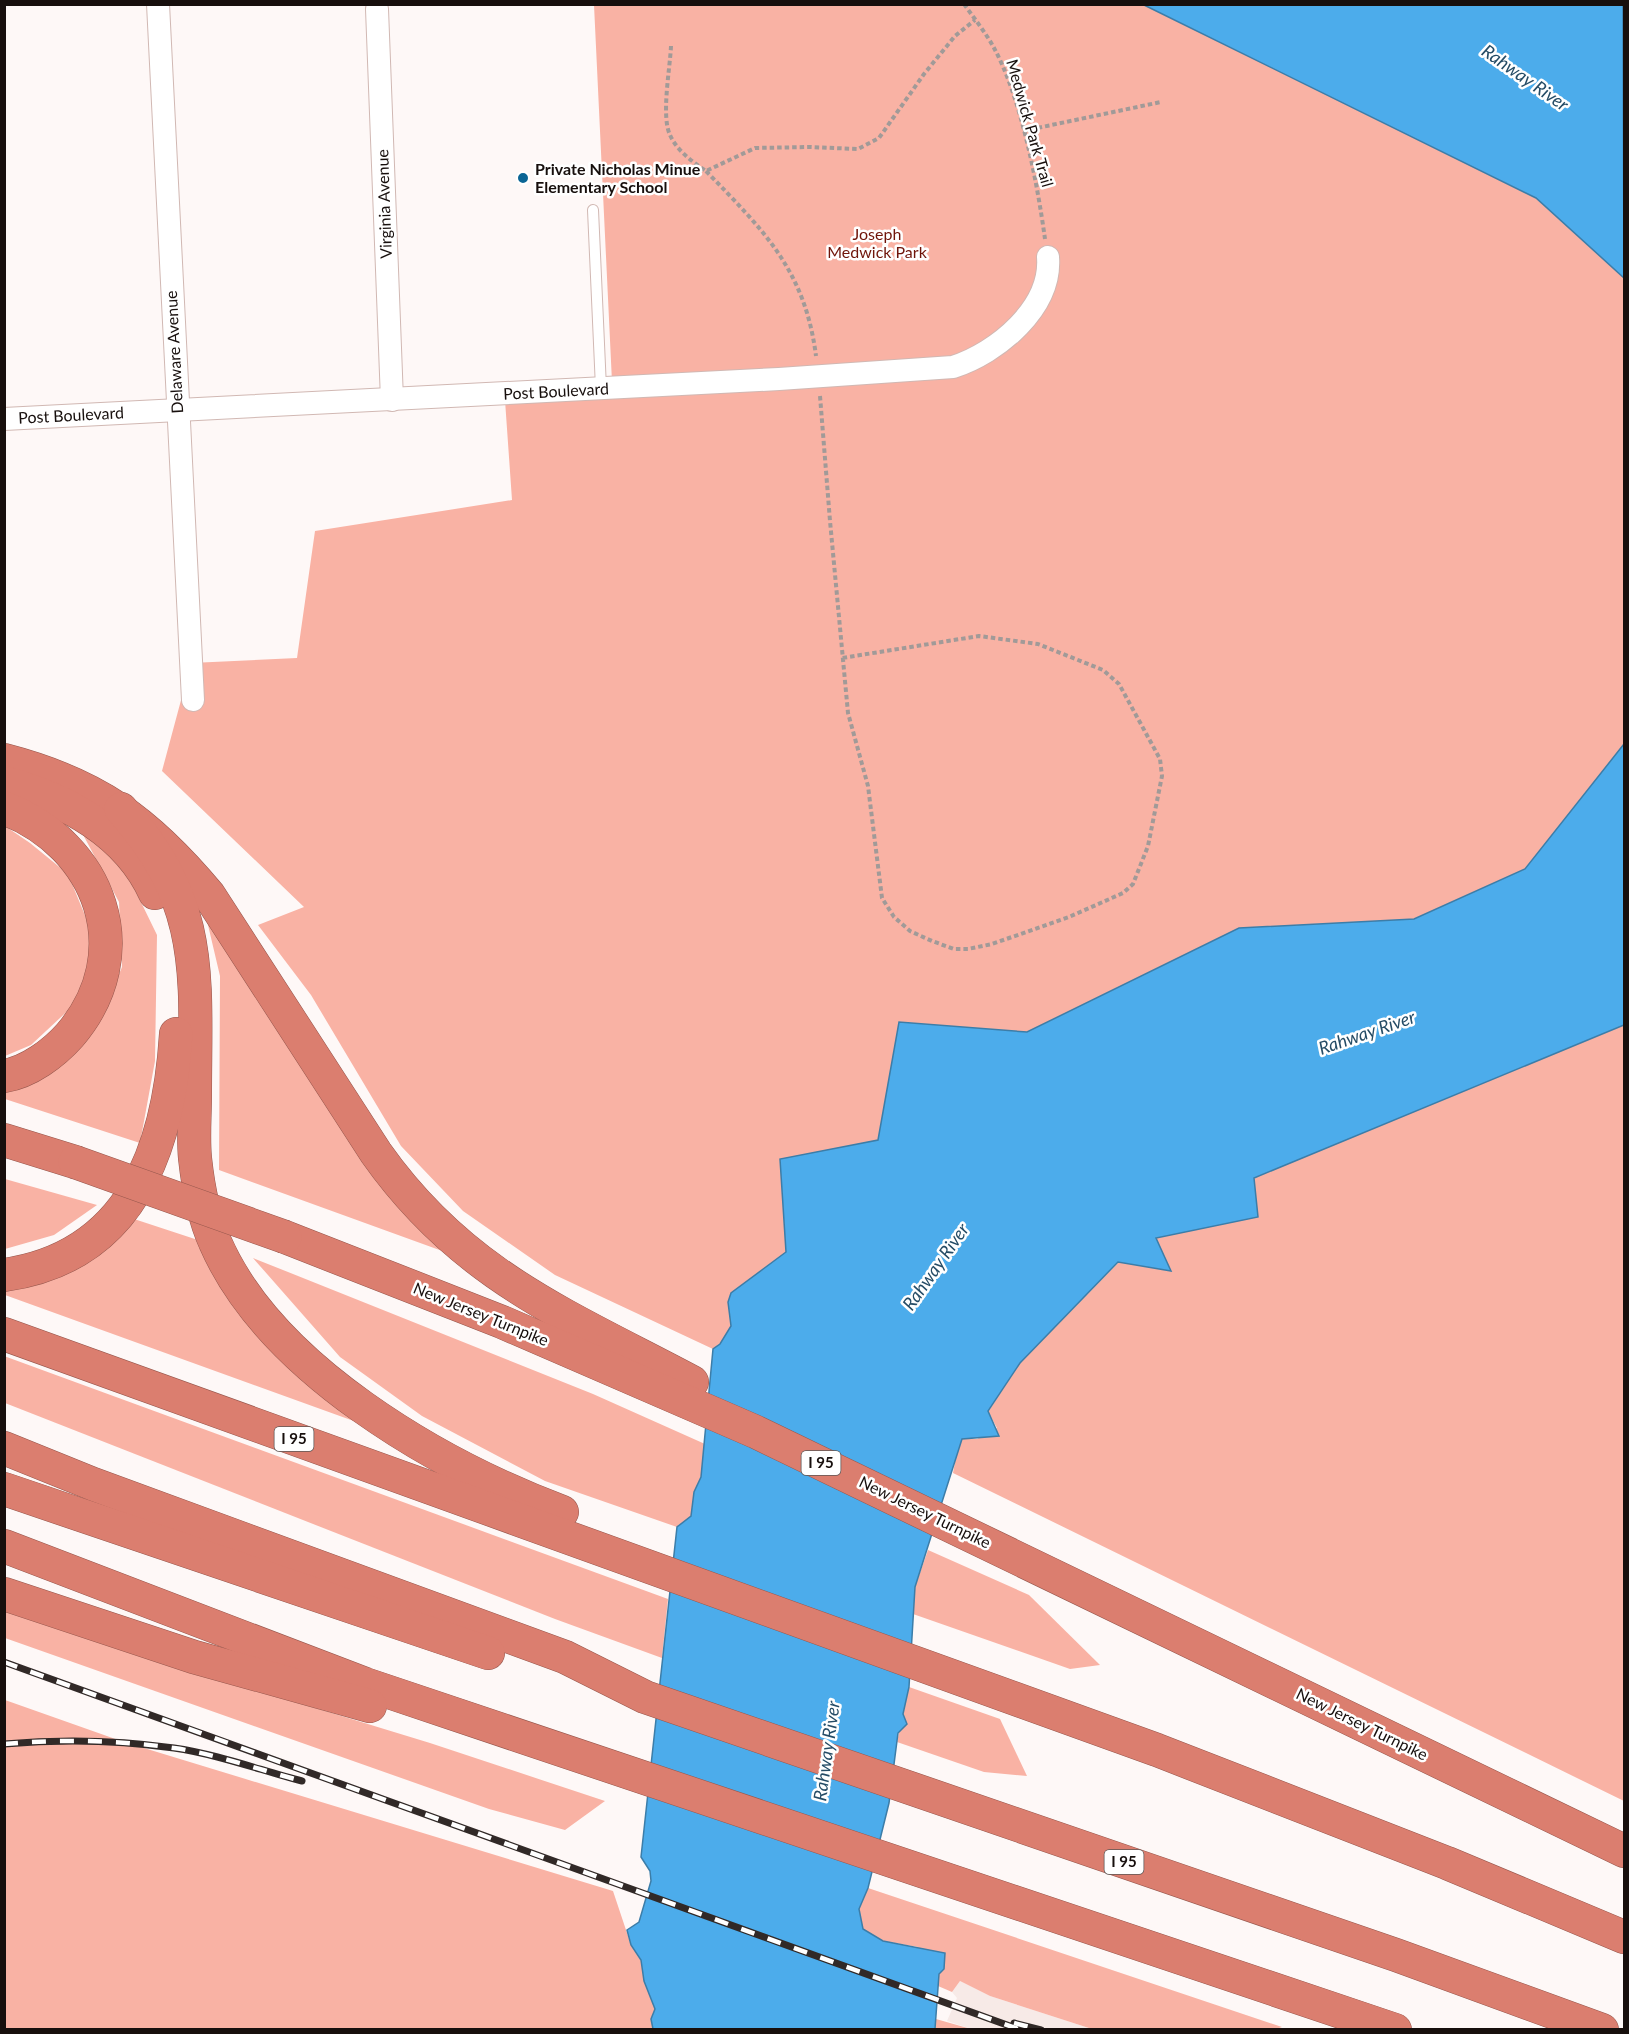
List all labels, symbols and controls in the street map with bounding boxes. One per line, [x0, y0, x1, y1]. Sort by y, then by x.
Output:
water label: Rahway River [1478, 39, 1574, 116]
street label: Medwick Park Trail [1003, 57, 1058, 189]
street label: Virginia Avenue [372, 149, 395, 259]
place label: Private Nicholas Minue Elementary School [535, 159, 701, 196]
marker: Private Nicholas Minue Elementary School [516, 171, 530, 185]
park label: Joseph Medwick Park [827, 224, 928, 261]
street label: Delaware Avenue [161, 290, 186, 414]
street label: Post Boulevard [503, 378, 609, 403]
street label: Post Boulevard [18, 402, 124, 427]
water label: Rahway River [1315, 1005, 1419, 1059]
water label: Rahway River [897, 1218, 974, 1314]
street label: New Jersey Turnpike [411, 1278, 551, 1349]
road number: I 95 [274, 1427, 314, 1451]
road number: I 95 [802, 1451, 840, 1475]
street label: New Jersey Turnpike [856, 1471, 994, 1552]
street label: New Jersey Turnpike [1293, 1683, 1431, 1764]
water label: Rahway River [808, 1699, 844, 1802]
road number: I 95 [1104, 1850, 1144, 1874]

